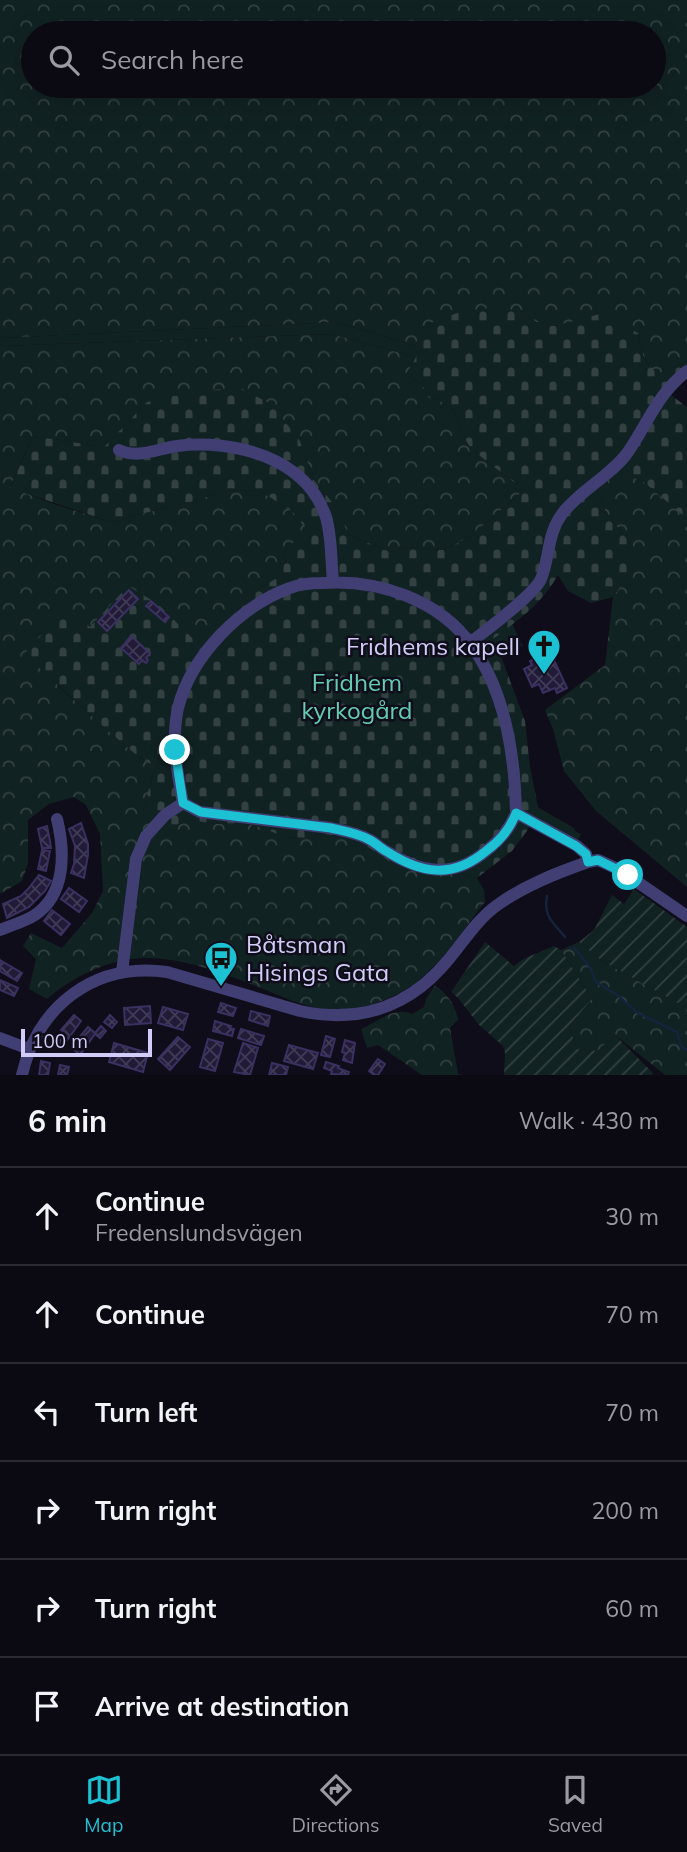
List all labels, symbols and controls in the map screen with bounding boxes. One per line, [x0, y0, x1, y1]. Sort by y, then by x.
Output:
search box [21, 21, 666, 98]
icon: search [45, 41, 83, 79]
text: Search here [101, 43, 244, 76]
church icon: Fridhems kapell [525, 627, 563, 676]
place label: Fridhems kapell [346, 631, 520, 661]
park label: Fridhem kyrkogård [301, 667, 413, 725]
route end [159, 734, 190, 765]
route start [612, 859, 643, 890]
place label: Båtsman Hisings Gata [246, 929, 389, 987]
bus stop icon: Båtsman Hisings Gata [202, 939, 240, 988]
scale bar [21, 1026, 152, 1058]
text: 100 m [32, 1029, 88, 1053]
text: 6 min [28, 1102, 107, 1140]
text: Walk · 430 m [519, 1106, 659, 1135]
text: Continue [95, 1185, 205, 1218]
icon: ahead [28, 1197, 66, 1235]
text: 30 m [605, 1202, 659, 1231]
text: Fredenslundsvägen [95, 1218, 303, 1247]
icon: ahead [28, 1295, 66, 1333]
text: Continue [95, 1298, 205, 1331]
text: 70 m [605, 1300, 659, 1329]
icon: left [28, 1393, 66, 1431]
text: Turn left [95, 1396, 197, 1429]
text: 70 m [605, 1398, 659, 1427]
icon: right [28, 1491, 66, 1529]
text: Turn right [95, 1494, 216, 1527]
text: 200 m [591, 1496, 659, 1525]
icon: right [28, 1589, 66, 1627]
text: Turn right [95, 1592, 216, 1625]
text: 60 m [605, 1594, 659, 1623]
icon: arrive [28, 1687, 66, 1725]
text: Arrive at destination [95, 1690, 350, 1723]
tab: Map [84, 1771, 123, 1837]
tab: Directions [292, 1771, 380, 1837]
tab: Saved [548, 1771, 603, 1837]

